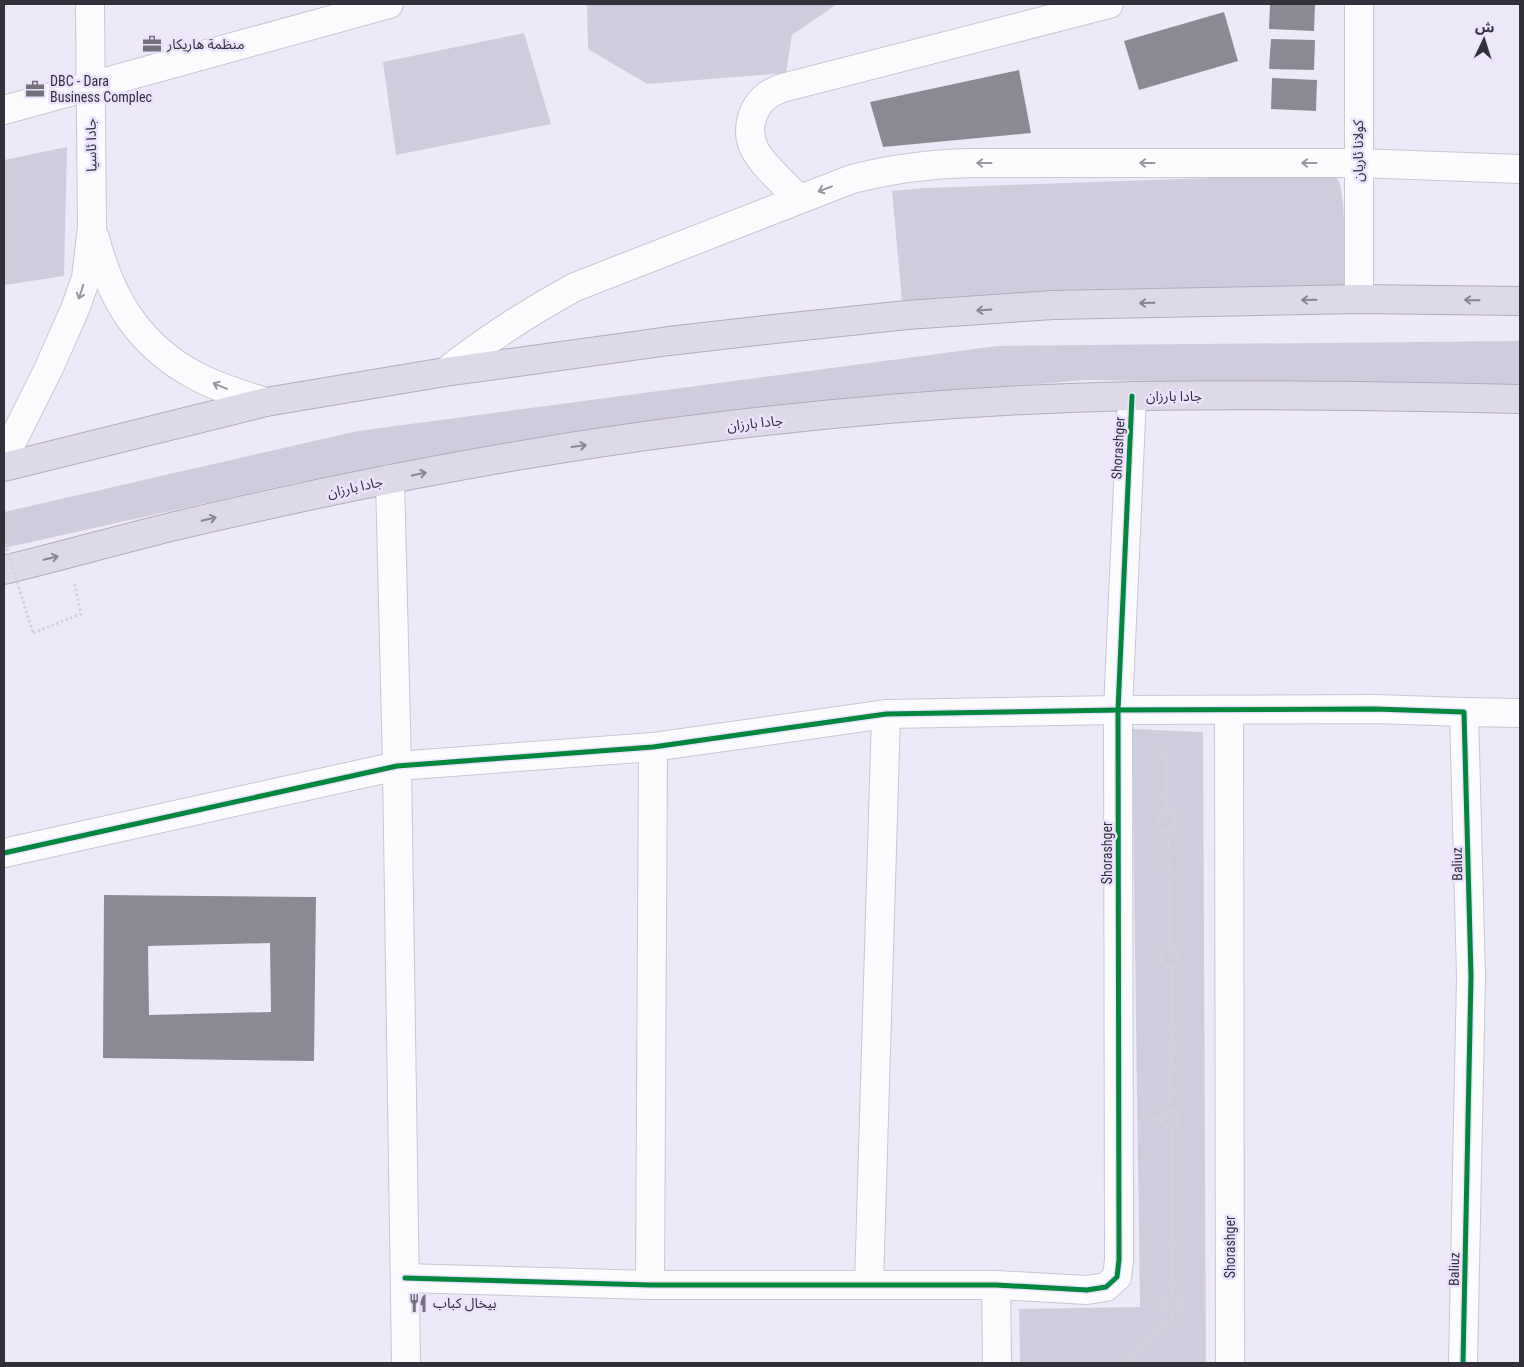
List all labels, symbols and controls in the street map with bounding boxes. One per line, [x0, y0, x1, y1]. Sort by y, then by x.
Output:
north arrow [1459, 15, 1509, 65]
text: ش [1475, 18, 1495, 36]
office icon: منظمة هاريكار [141, 33, 163, 55]
place label: منظمة هاريكار [166, 36, 245, 53]
place label: DBC - Dara Business Complec [50, 73, 152, 105]
office icon: DBC - Dara Business Complec [24, 78, 46, 100]
street label: جادا ئاسيا [83, 118, 100, 172]
street label: كولانا ئاريان [1350, 120, 1367, 182]
one-way arrow [977, 158, 993, 168]
one-way arrow [1139, 158, 1156, 168]
one-way arrow [1302, 158, 1318, 168]
one-way arrow [818, 185, 833, 194]
one-way arrow [76, 283, 85, 299]
one-way arrow [1301, 295, 1317, 304]
one-way arrow [1464, 296, 1480, 305]
one-way arrow [1139, 298, 1155, 308]
one-way arrow [977, 305, 993, 314]
one-way arrow [213, 381, 228, 390]
street label: جادا بارزان [1146, 388, 1202, 405]
street label: جادا بارزان [726, 412, 784, 435]
street label: Shorashger [1108, 416, 1128, 480]
one-way arrow [571, 440, 587, 450]
one-way arrow [411, 468, 427, 478]
street label: جادا بارزان [326, 473, 384, 502]
one-way arrow [200, 514, 216, 523]
one-way arrow [43, 553, 59, 562]
street label: Shorashger [1099, 822, 1115, 884]
street label: Baliuz [1449, 847, 1465, 881]
street label: Shorashger [1222, 1216, 1238, 1278]
street label: Baliuz [1446, 1252, 1462, 1286]
restaurant icon: بيخال كباب [407, 1292, 429, 1314]
place label: بيخال كباب [433, 1295, 497, 1312]

